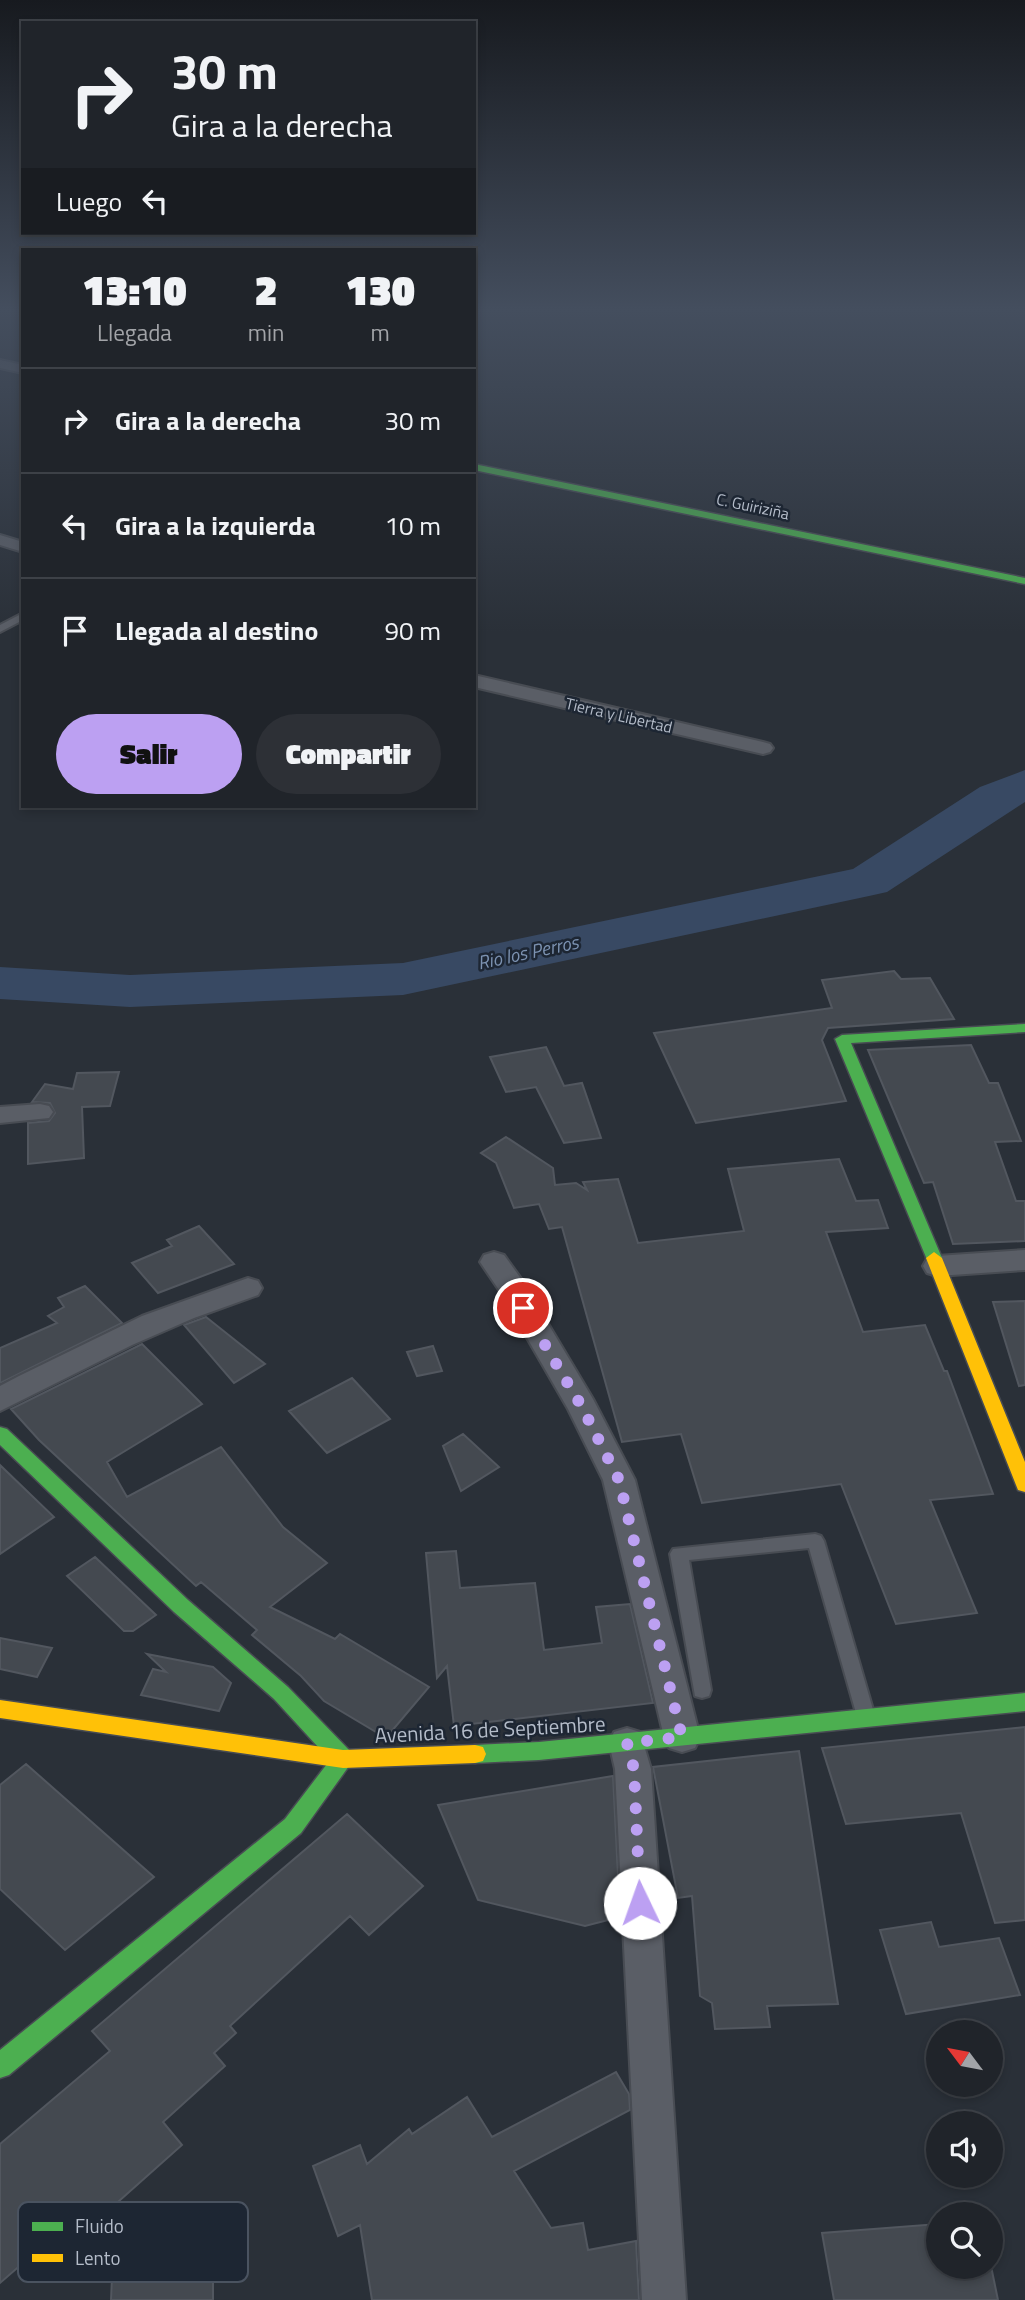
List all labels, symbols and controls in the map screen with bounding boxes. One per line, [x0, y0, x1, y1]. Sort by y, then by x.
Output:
text: 30 m [171, 33, 278, 108]
icon: right [56, 49, 147, 140]
text: Gira a la derecha [171, 101, 393, 149]
text: Luego [56, 182, 122, 221]
icon: left [136, 182, 174, 220]
text: 13:10 [82, 257, 187, 321]
text: 2 [255, 257, 278, 321]
text: 130 [346, 257, 415, 321]
text: Llegada [97, 315, 172, 350]
text: min [248, 315, 284, 350]
text: m [371, 315, 390, 350]
text: Gira a la derecha [115, 401, 301, 440]
text: 30 m [384, 401, 441, 440]
icon: right [56, 402, 94, 440]
street label: C. Guiriziña [714, 487, 792, 525]
text: Gira a la izquierda [115, 506, 316, 545]
text: 10 m [384, 506, 441, 545]
icon: left [56, 507, 94, 545]
text: Llegada al destino [115, 611, 318, 650]
text: 90 m [384, 611, 441, 650]
icon: arrive [56, 612, 94, 650]
street label: Tierra y Libertad [563, 691, 675, 739]
button: Salir [56, 714, 242, 794]
button: Compartir [256, 714, 441, 794]
water label: Rio los Perros [475, 926, 583, 976]
pin [493, 1278, 553, 1338]
icon: arrive [504, 1289, 542, 1327]
street label: Avenida 16 de Septiembre [374, 1707, 606, 1751]
position arrow [603, 1866, 677, 1940]
north arrow [926, 2020, 1003, 2096]
map controls [926, 2020, 1003, 2279]
button: sound [926, 2111, 1003, 2188]
legend [18, 2202, 248, 2282]
button: search [926, 2202, 1003, 2279]
text: Fluido [75, 2211, 124, 2240]
text: Lento [75, 2243, 120, 2272]

